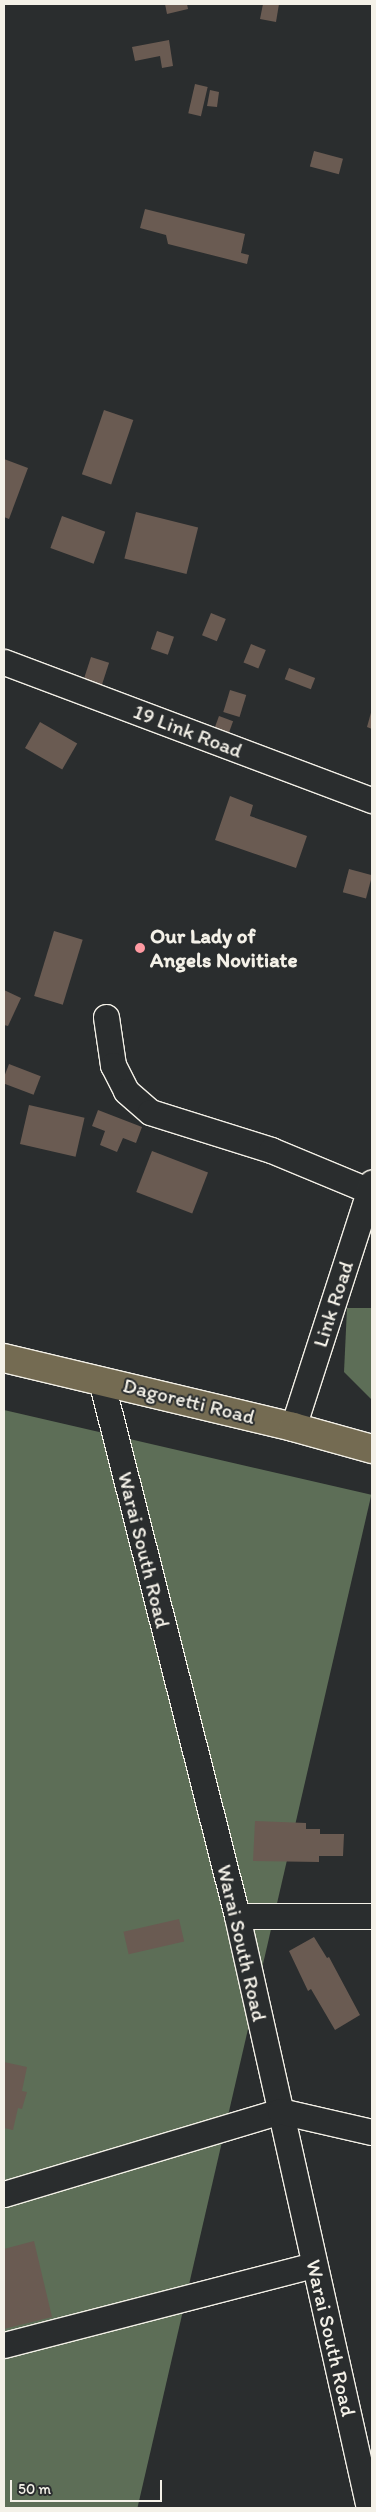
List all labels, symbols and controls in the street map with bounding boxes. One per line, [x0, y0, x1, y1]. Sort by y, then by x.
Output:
street label: 19 Link Road [130, 699, 246, 763]
place label: Our Lady of Angels Novitiate [150, 923, 298, 973]
marker: Our Lady of Angels Novitiate [134, 942, 146, 954]
street label: Link Road [307, 1258, 359, 1350]
street label: Dagoretti Road [121, 1372, 257, 1430]
street label: Warai South Road [112, 1470, 176, 1630]
street label: Warai South Road [212, 1862, 272, 2024]
street label: Warai South Road [301, 2257, 361, 2419]
scale bar [12, 2470, 165, 2502]
text: 50 m [18, 2480, 51, 2498]

